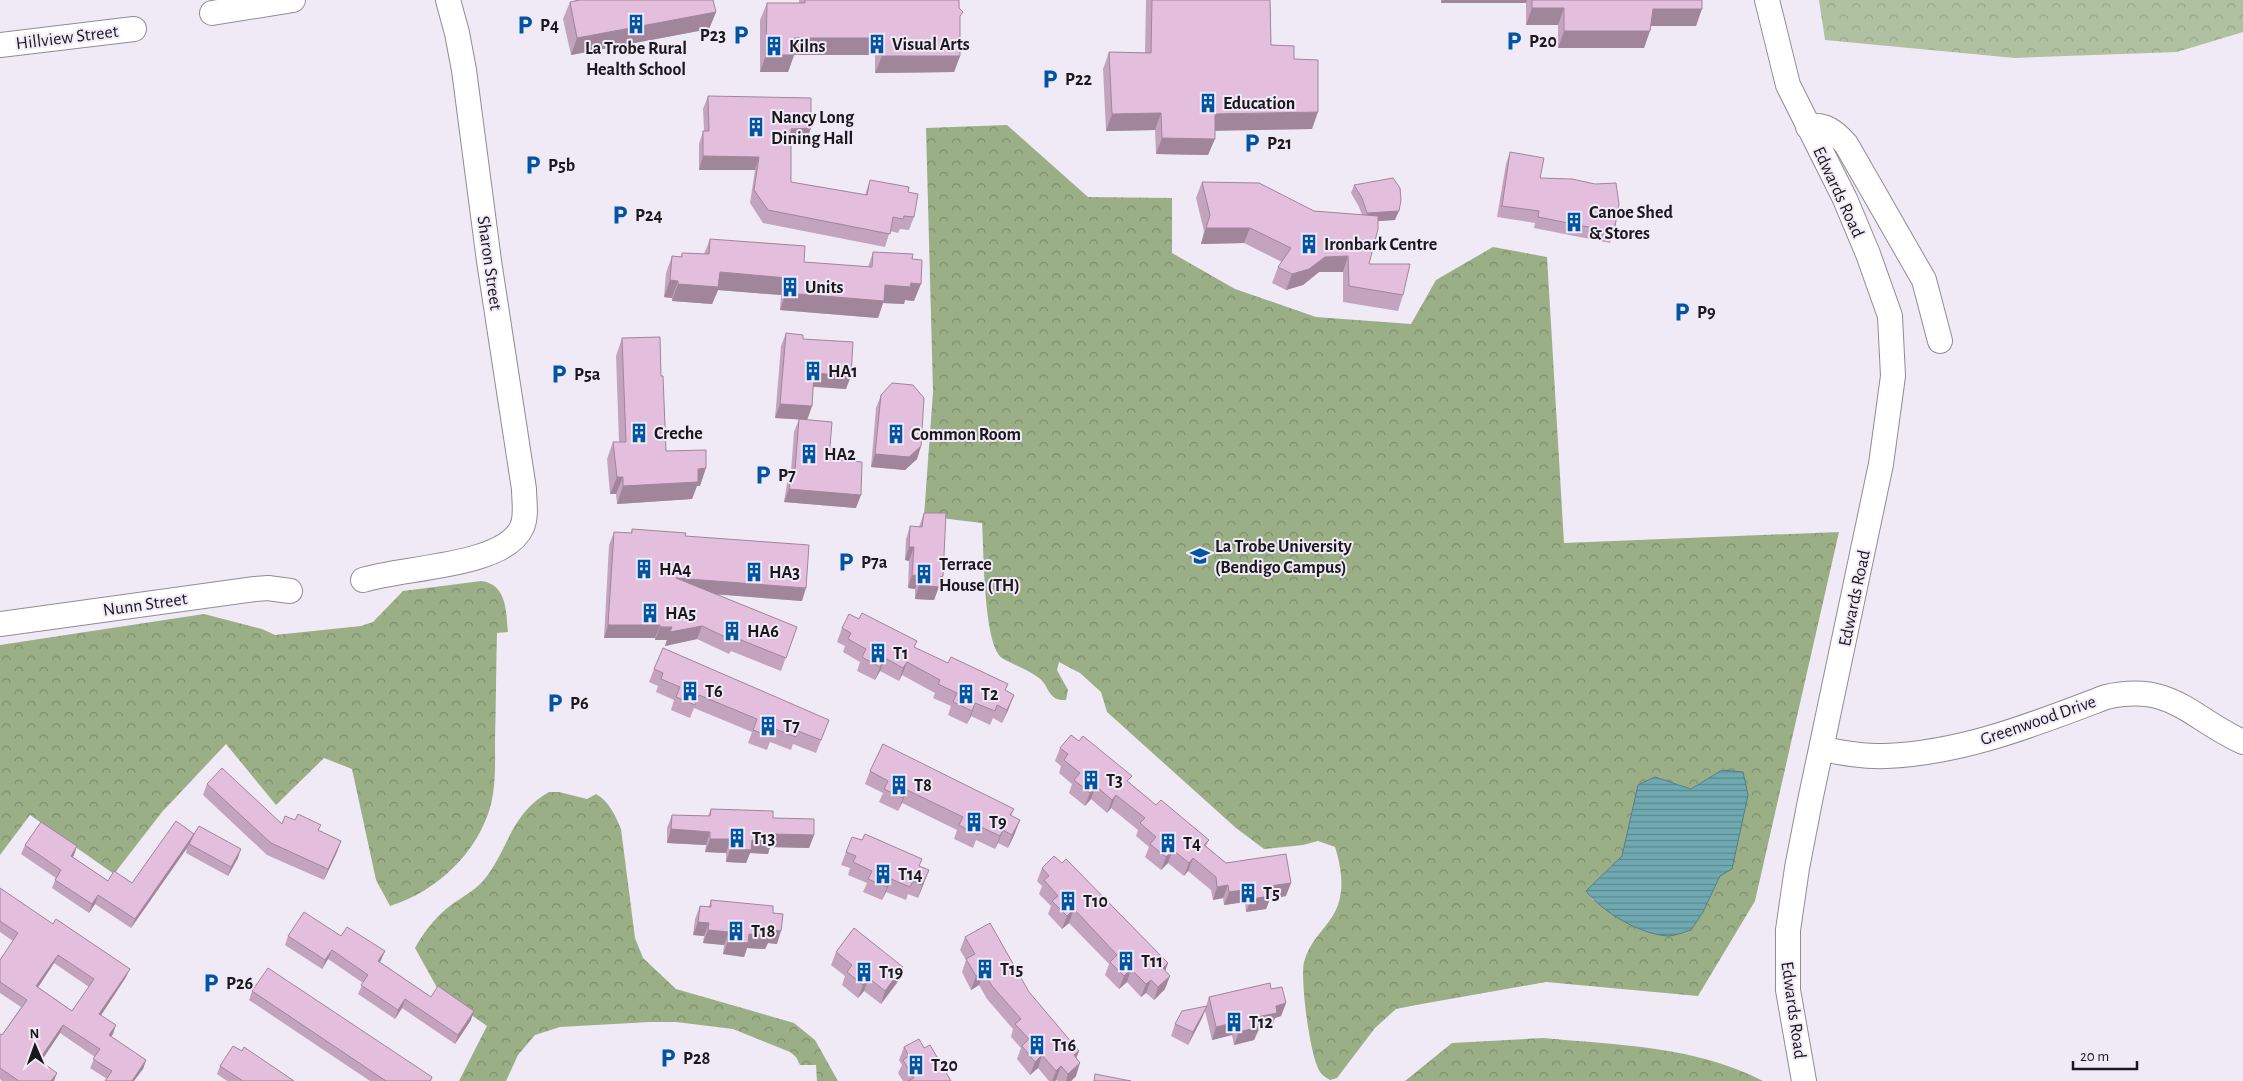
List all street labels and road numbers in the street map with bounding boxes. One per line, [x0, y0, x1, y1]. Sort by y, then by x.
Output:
street label: Hillview Street [15, 23, 120, 53]
street label: Edwards Road [1809, 144, 1867, 241]
street label: Sharon Street [473, 215, 505, 312]
street label: Edwards Road [1836, 548, 1874, 648]
street label: Nunn Street [102, 590, 189, 620]
street label: Greenwood Drive [1978, 693, 2098, 749]
street label: Edwards Road [1777, 960, 1809, 1060]

